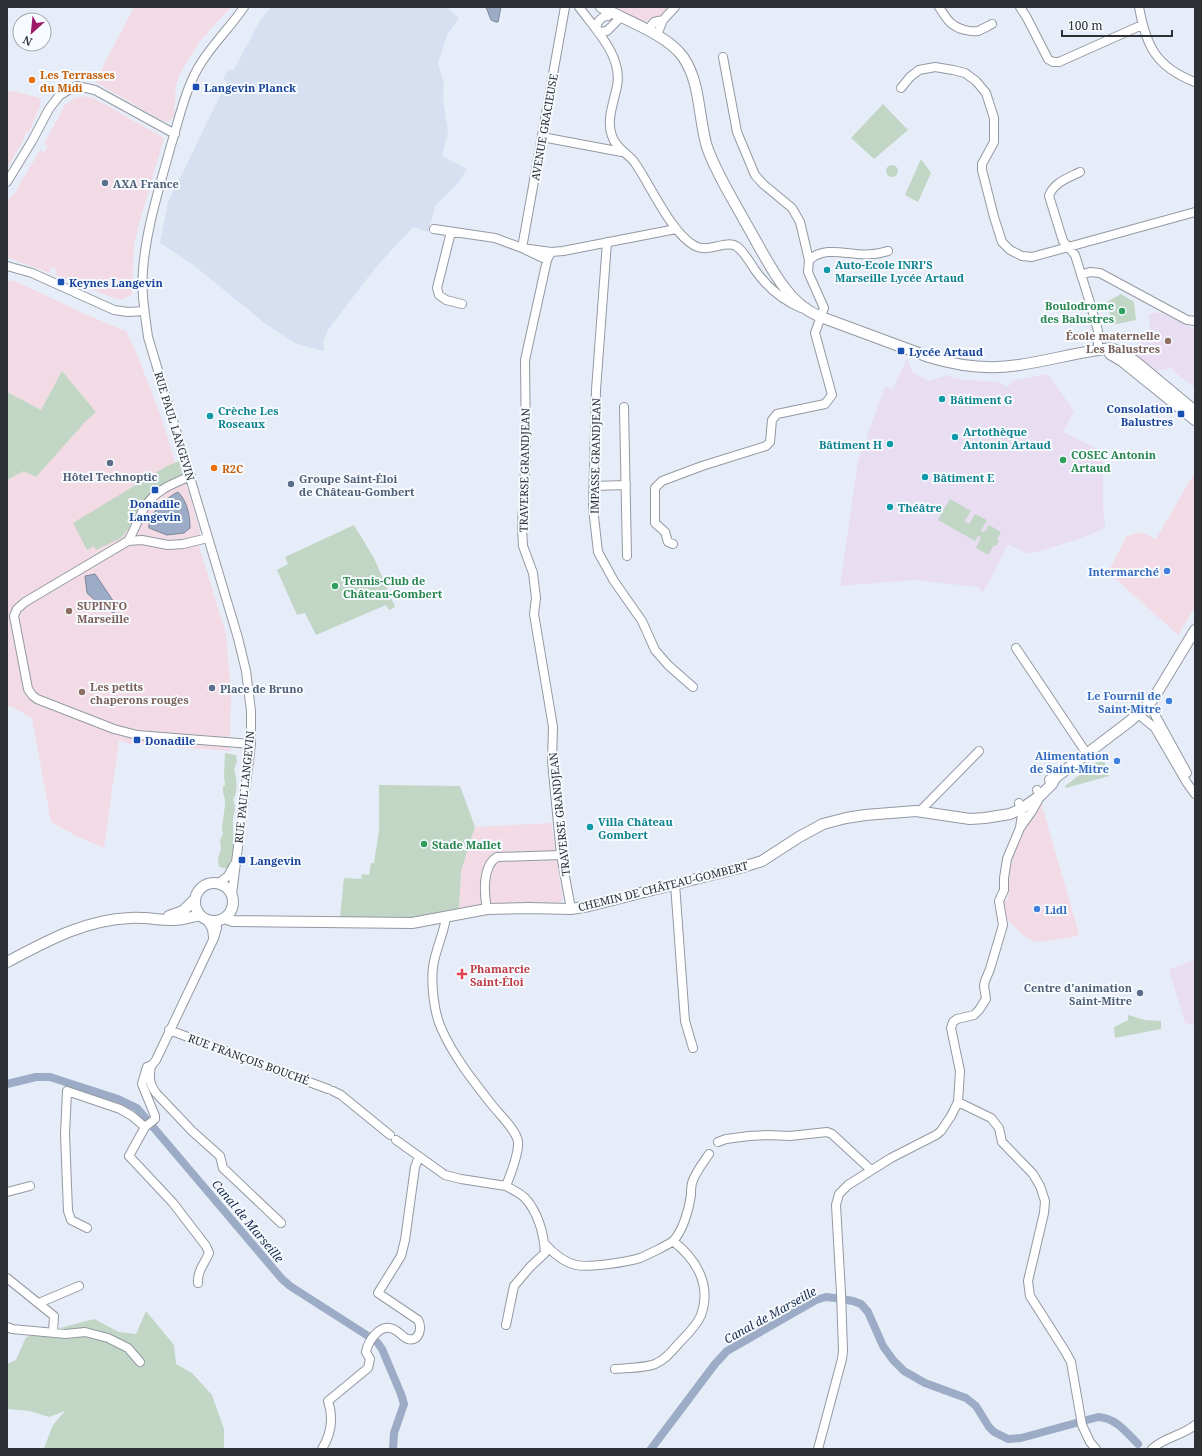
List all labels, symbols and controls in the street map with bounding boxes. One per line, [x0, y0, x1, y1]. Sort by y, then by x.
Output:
north arrow [12, 12, 52, 52]
scale bar [1062, 12, 1172, 38]
text: 100 m [1068, 17, 1103, 34]
text: N [20, 33, 35, 50]
place label: Les Terrasses du Midi [40, 67, 115, 95]
street label: AVENUE GRACIEUSE [527, 72, 561, 182]
marker: Les Terrasses du Midi [27, 75, 37, 85]
place label: Langevin Planck [204, 80, 296, 95]
marker: Langevin Planck [191, 82, 201, 92]
place label: AXA France [113, 176, 179, 191]
marker: AXA France [100, 178, 110, 188]
place label: Auto-Ecole INRI'S Marseille Lycée Artaud [835, 257, 964, 285]
marker: Auto-Ecole INRI'S Marseille Lycée Artaud [822, 265, 832, 275]
place label: Keynes Langevin [69, 275, 163, 290]
marker: Keynes Langevin [56, 277, 66, 287]
place label: Boulodrome des Balustres [1040, 298, 1114, 326]
marker: Boulodrome des Balustres [1117, 306, 1127, 316]
place label: École maternelle Les Balustres [1066, 328, 1160, 356]
marker: École maternelle Les Balustres [1163, 336, 1173, 346]
place label: Lycée Artaud [909, 344, 983, 359]
marker: Lycée Artaud [896, 346, 906, 356]
street label: RUE PAUL LANGEVIN [151, 370, 199, 483]
place label: Bâtiment G [950, 392, 1013, 407]
marker: Bâtiment G [937, 394, 947, 404]
street label: IMPASSE GRANDJEAN [586, 397, 604, 514]
place label: Consolation Balustres [1107, 401, 1174, 429]
place label: Crèche Les Roseaux [218, 403, 278, 431]
street label: TRAVERSE GRANDJEAN [515, 407, 533, 532]
marker: Consolation Balustres [1176, 409, 1186, 419]
marker: Crèche Les Roseaux [205, 411, 215, 421]
place label: Artothèque Antonin Artaud [963, 424, 1051, 452]
marker: Artothèque Antonin Artaud [950, 432, 960, 442]
place label: Bâtiment H [819, 437, 882, 452]
marker: Bâtiment H [885, 439, 895, 449]
place label: COSEC Antonin Artaud [1071, 447, 1157, 475]
marker: COSEC Antonin Artaud [1058, 455, 1068, 465]
marker: Hôtel Technoptic [105, 458, 115, 468]
place label: R2C [222, 461, 243, 476]
marker: R2C [209, 463, 219, 473]
place label: Hôtel Technoptic [63, 469, 158, 484]
place label: Bâtiment E [933, 470, 994, 485]
place label: Groupe Saint-Éloi de Château-Gombert [299, 471, 415, 499]
marker: Bâtiment E [920, 472, 930, 482]
marker: Groupe Saint-Éloi de Château-Gombert [286, 479, 296, 489]
marker: Donadile Langevin [150, 485, 160, 495]
place label: Donadile Langevin [129, 496, 181, 524]
place label: Théâtre [898, 500, 942, 515]
marker: Théâtre [885, 502, 895, 512]
place label: Intermarché [1088, 564, 1159, 579]
marker: Intermarché [1162, 566, 1172, 576]
place label: Tennis-Club de Château-Gombert [343, 573, 443, 601]
marker: Tennis-Club de Château-Gombert [330, 581, 340, 591]
place label: SUPINFO Marseille [77, 598, 129, 626]
marker: SUPINFO Marseille [64, 606, 74, 616]
place label: Les petits chaperons rouges [90, 679, 189, 707]
place label: Place de Bruno [220, 681, 304, 696]
marker: Place de Bruno [207, 683, 217, 693]
marker: Les petits chaperons rouges [77, 687, 87, 697]
place label: Le Fournil de Saint-Mitre [1087, 688, 1161, 716]
marker: Le Fournil de Saint-Mitre [1164, 696, 1174, 706]
street label: RUE PAUL LANGEVIN [231, 729, 257, 844]
place label: Donadile [145, 733, 195, 748]
marker: Donadile [132, 735, 142, 745]
place label: Alimentation de Saint-Mitre [1030, 748, 1110, 776]
street label: TRAVERSE GRANDJEAN [545, 751, 573, 877]
marker: Alimentation de Saint-Mitre [1112, 756, 1122, 766]
place label: Villa Château Gombert [598, 814, 673, 842]
marker: Villa Château Gombert [585, 822, 595, 832]
place label: Stade Mallet [432, 837, 502, 852]
marker: Stade Mallet [419, 839, 429, 849]
place label: Langevin [250, 853, 302, 868]
marker: Langevin [237, 855, 247, 865]
street label: CHEMIN DE CHÂTEAU-GOMBERT [576, 858, 750, 914]
place label: Lidl [1045, 902, 1067, 917]
marker: Lidl [1032, 904, 1042, 914]
place label: Phamarcie Saint-Éloi [470, 961, 530, 989]
marker: Phamarcie Saint-Éloi [457, 969, 467, 979]
place label: Centre d'animation Saint-Mitre [1024, 980, 1133, 1008]
marker: Centre d'animation Saint-Mitre [1135, 988, 1145, 998]
street label: RUE FRANÇOIS BOUCHÉ [186, 1030, 312, 1088]
water label: Canal de Marseille [208, 1176, 288, 1266]
water label: Canal de Marseille [721, 1282, 819, 1348]

